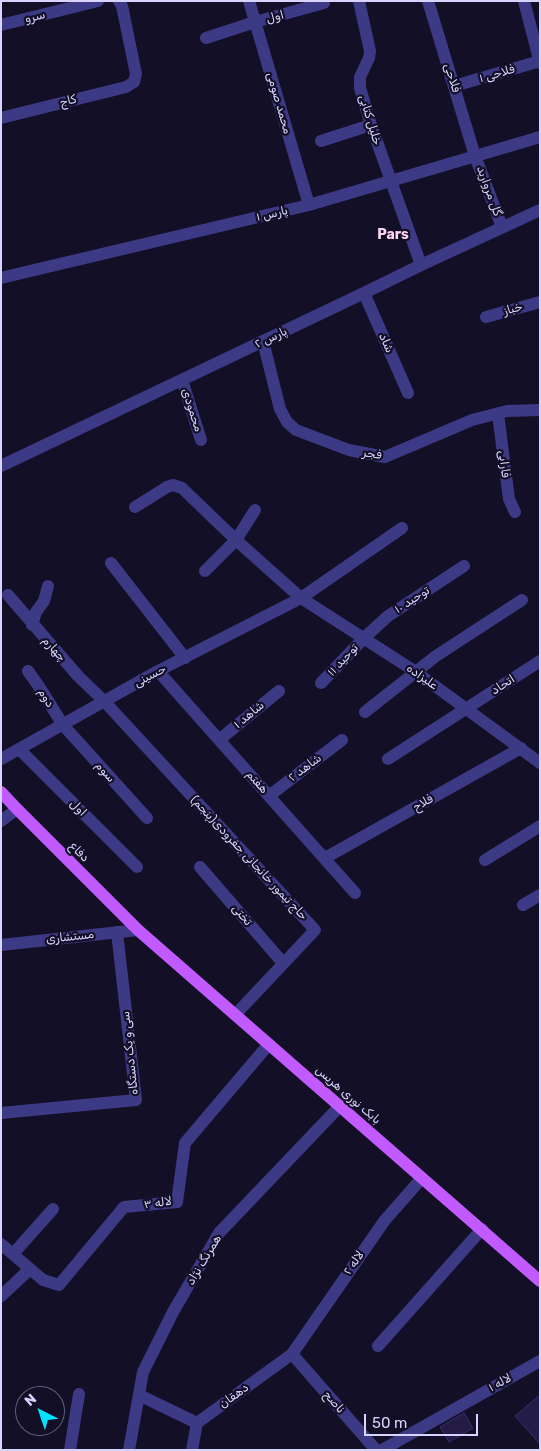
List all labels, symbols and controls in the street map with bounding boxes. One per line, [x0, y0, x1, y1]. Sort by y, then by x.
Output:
street label: سرو [23, 8, 47, 26]
street label: اول [264, 8, 286, 26]
street label: فلاحی [441, 62, 463, 94]
street label: فلاحی ۱ [477, 62, 517, 86]
street label: محمد صومی [263, 70, 295, 136]
street label: کاج [58, 92, 78, 110]
street label: خلیل کتابی [356, 93, 384, 147]
street label: گل مروارید [473, 164, 505, 218]
street label: پارس ۱ [255, 203, 289, 225]
district label: Pars [377, 227, 409, 243]
street label: خباز [502, 299, 524, 319]
street label: پارس ۲ [253, 324, 289, 352]
street label: شاد [375, 331, 397, 355]
street label: محمودی [178, 386, 206, 434]
street label: فجر [361, 445, 383, 463]
street label: فارابی [495, 449, 513, 479]
street label: توحید ۱۰ [392, 583, 432, 617]
street label: چهارم [39, 634, 69, 664]
street label: توحید ‍۱۱ [324, 641, 362, 679]
street label: علیزاده [404, 661, 440, 693]
street label: حسینی [131, 662, 169, 690]
street label: اتحاد [488, 672, 518, 698]
street label: دوم [35, 686, 57, 710]
street label: شاهد ۱ [231, 698, 267, 732]
street label: شاهد ۲ [286, 751, 324, 785]
street label: سوم [92, 759, 118, 785]
street label: هفتم [243, 767, 271, 797]
street label: فلاح [410, 792, 436, 814]
street label: حاج تیمور خانجانی جفرودی(پنجم) [187, 793, 311, 923]
street label: اول [67, 797, 89, 819]
street label: دفاع [66, 839, 92, 865]
street label: تختی [229, 901, 255, 929]
street label: مستشاری [45, 927, 95, 947]
street label: سی و یک دستگاه [118, 1011, 142, 1095]
street label: بابک نوری هریس [312, 1063, 384, 1127]
street label: لاله ۳ [143, 1194, 173, 1212]
street label: همرنگ نژاد [183, 1232, 225, 1288]
street label: لاله ۲ [341, 1248, 367, 1278]
street label: لاله ۱ [486, 1371, 514, 1395]
street label: دهقان [216, 1381, 252, 1411]
north arrow [15, 1386, 65, 1436]
street label: ناصح [320, 1388, 348, 1416]
text: N [21, 1390, 40, 1410]
scale bar [366, 1404, 480, 1436]
text: 50 m [372, 1414, 407, 1432]

